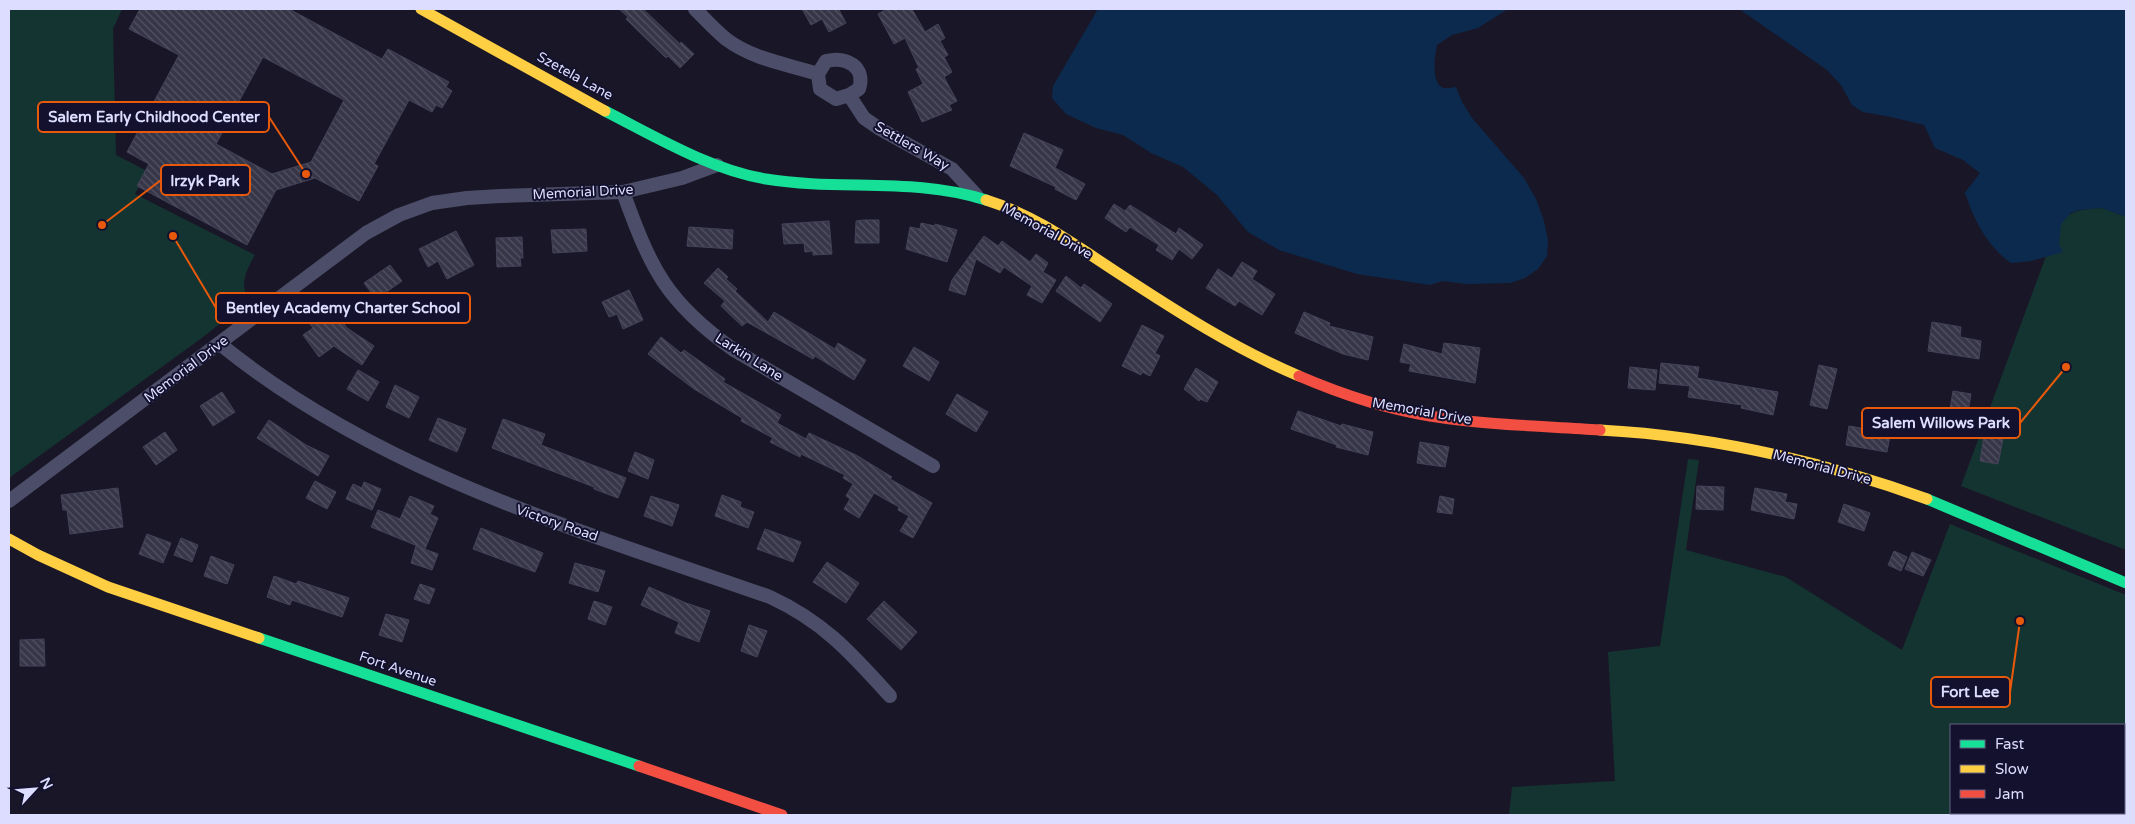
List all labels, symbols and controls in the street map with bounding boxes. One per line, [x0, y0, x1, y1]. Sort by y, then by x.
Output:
street label: Szetela Lane [534, 48, 616, 104]
callout: Salem Early Childhood Center [38, 102, 269, 132]
text: Salem Early Childhood Center [48, 108, 260, 127]
street label: Settlers Way [872, 118, 953, 174]
callout: Irzyk Park [161, 165, 250, 195]
text: Irzyk Park [170, 172, 240, 191]
street label: Memorial Drive [532, 181, 634, 203]
street label: Memorial Drive [999, 199, 1095, 263]
callout: Bentley Academy Charter School [216, 293, 470, 323]
text: Bentley Academy Charter School [226, 299, 460, 318]
street label: Larkin Lane [712, 329, 786, 385]
street label: Memorial Drive [141, 332, 231, 406]
street label: Memorial Drive [1371, 394, 1473, 428]
callout: Salem Willows Park [1862, 408, 2020, 438]
text: Salem Willows Park [1872, 414, 2010, 432]
street label: Memorial Drive [1771, 446, 1873, 488]
street label: Victory Road [514, 501, 600, 545]
street label: Fort Avenue [357, 648, 439, 690]
callout: Fort Lee [1931, 677, 2010, 707]
text: Fort Lee [1941, 683, 2000, 701]
legend [1950, 724, 2125, 814]
text: Fast [1995, 735, 2025, 753]
text: Slow [1995, 760, 2029, 778]
north arrow [10, 764, 60, 814]
text: N [36, 775, 56, 792]
text: Jam [1995, 785, 2024, 803]

